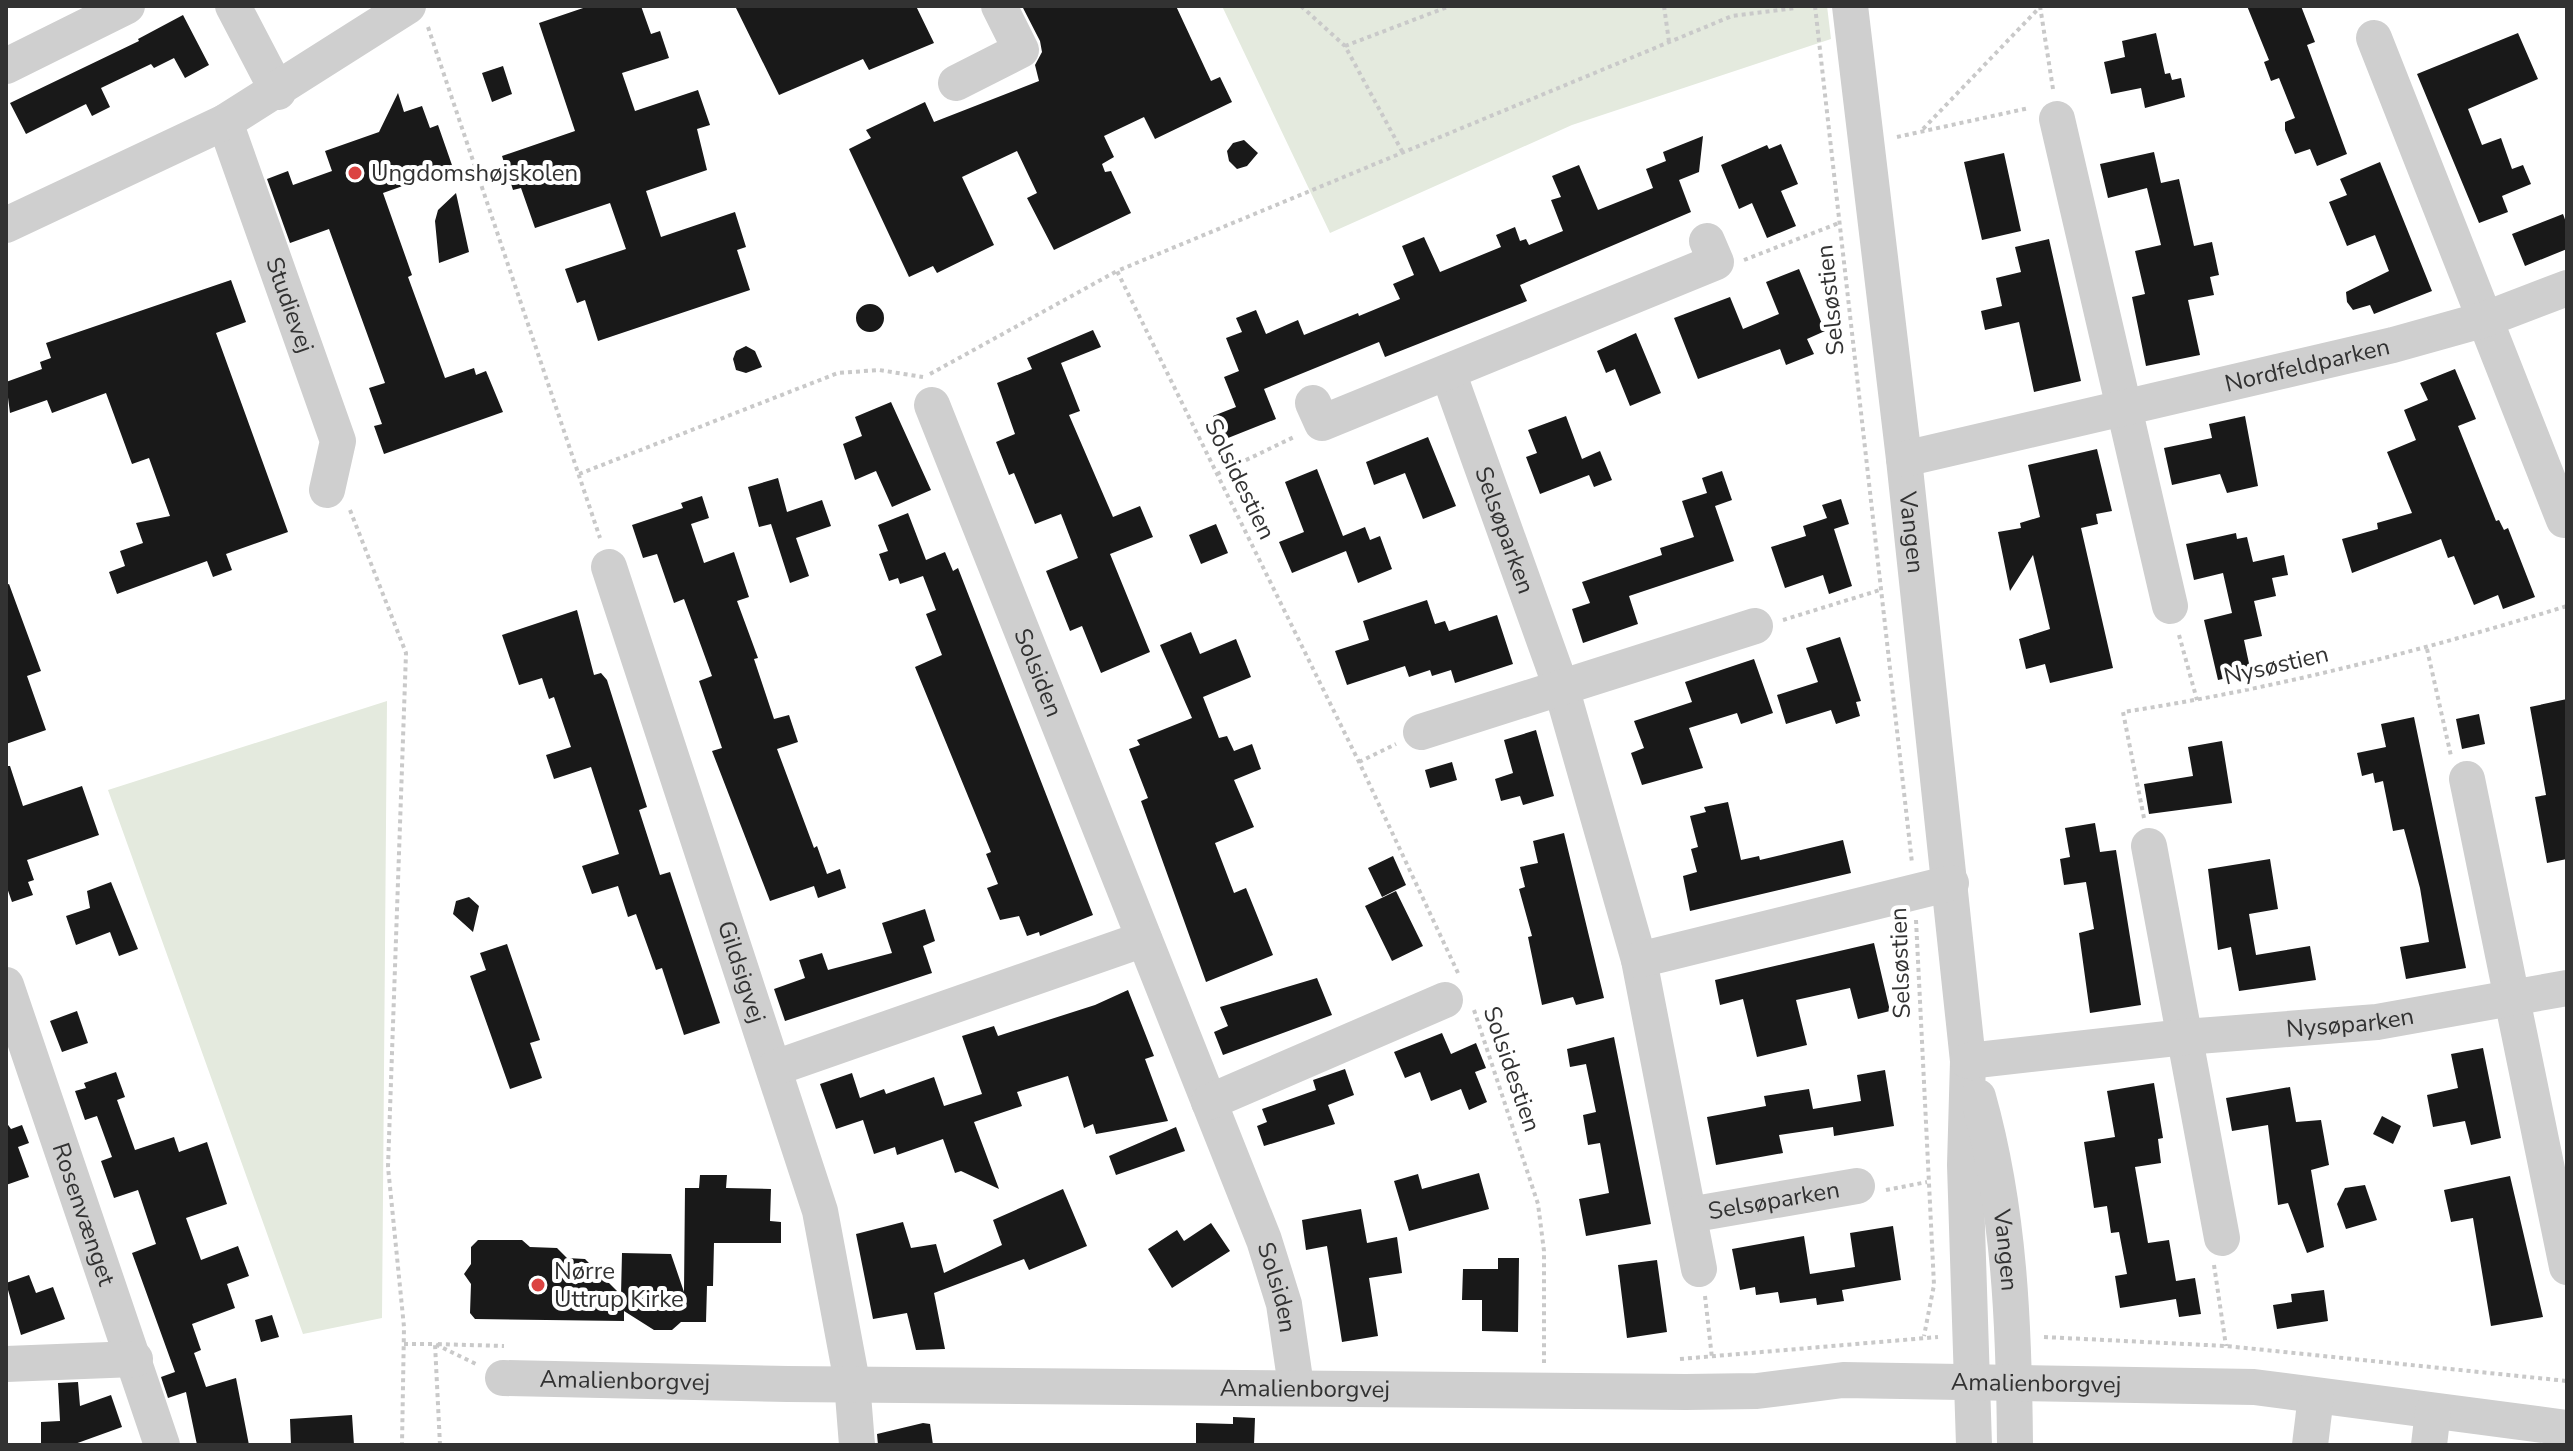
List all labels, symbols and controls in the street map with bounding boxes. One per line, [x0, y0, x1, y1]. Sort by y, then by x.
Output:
place label: Ungdomshøjskolen [371, 157, 578, 189]
marker: Ungdomshøjskolen [346, 164, 364, 182]
street label: Selsøstien [1808, 243, 1852, 357]
street label: Studievej [258, 253, 321, 357]
street label: Nordfeldparken [2222, 330, 2393, 400]
street label: Solsidestien [1197, 413, 1283, 545]
street label: Selsøparken [1467, 462, 1542, 598]
street label: Vangen [1891, 489, 1932, 575]
street label: Solsiden [1006, 624, 1070, 722]
street label: Nysøstien [2220, 637, 2332, 693]
street label: Selsøstien [1882, 907, 1918, 1019]
street label: Gildsigvej [710, 917, 773, 1027]
street label: Nysøparken [2285, 1000, 2416, 1045]
street label: Solsidestien [1476, 1002, 1548, 1136]
street label: Rosenvænget [45, 1139, 123, 1290]
street label: Selsøparken [1706, 1173, 1842, 1227]
street label: Vangen [1985, 1206, 2026, 1292]
street label: Solsiden [1250, 1238, 1304, 1335]
place label: Nørre Uttrup Kirke [554, 1255, 684, 1315]
marker: Nørre Uttrup Kirke [529, 1276, 547, 1294]
street label: Amalienborgvej [539, 1363, 711, 1398]
street label: Amalienborgvej [1951, 1366, 2122, 1401]
street label: Amalienborgvej [1220, 1372, 1390, 1405]

